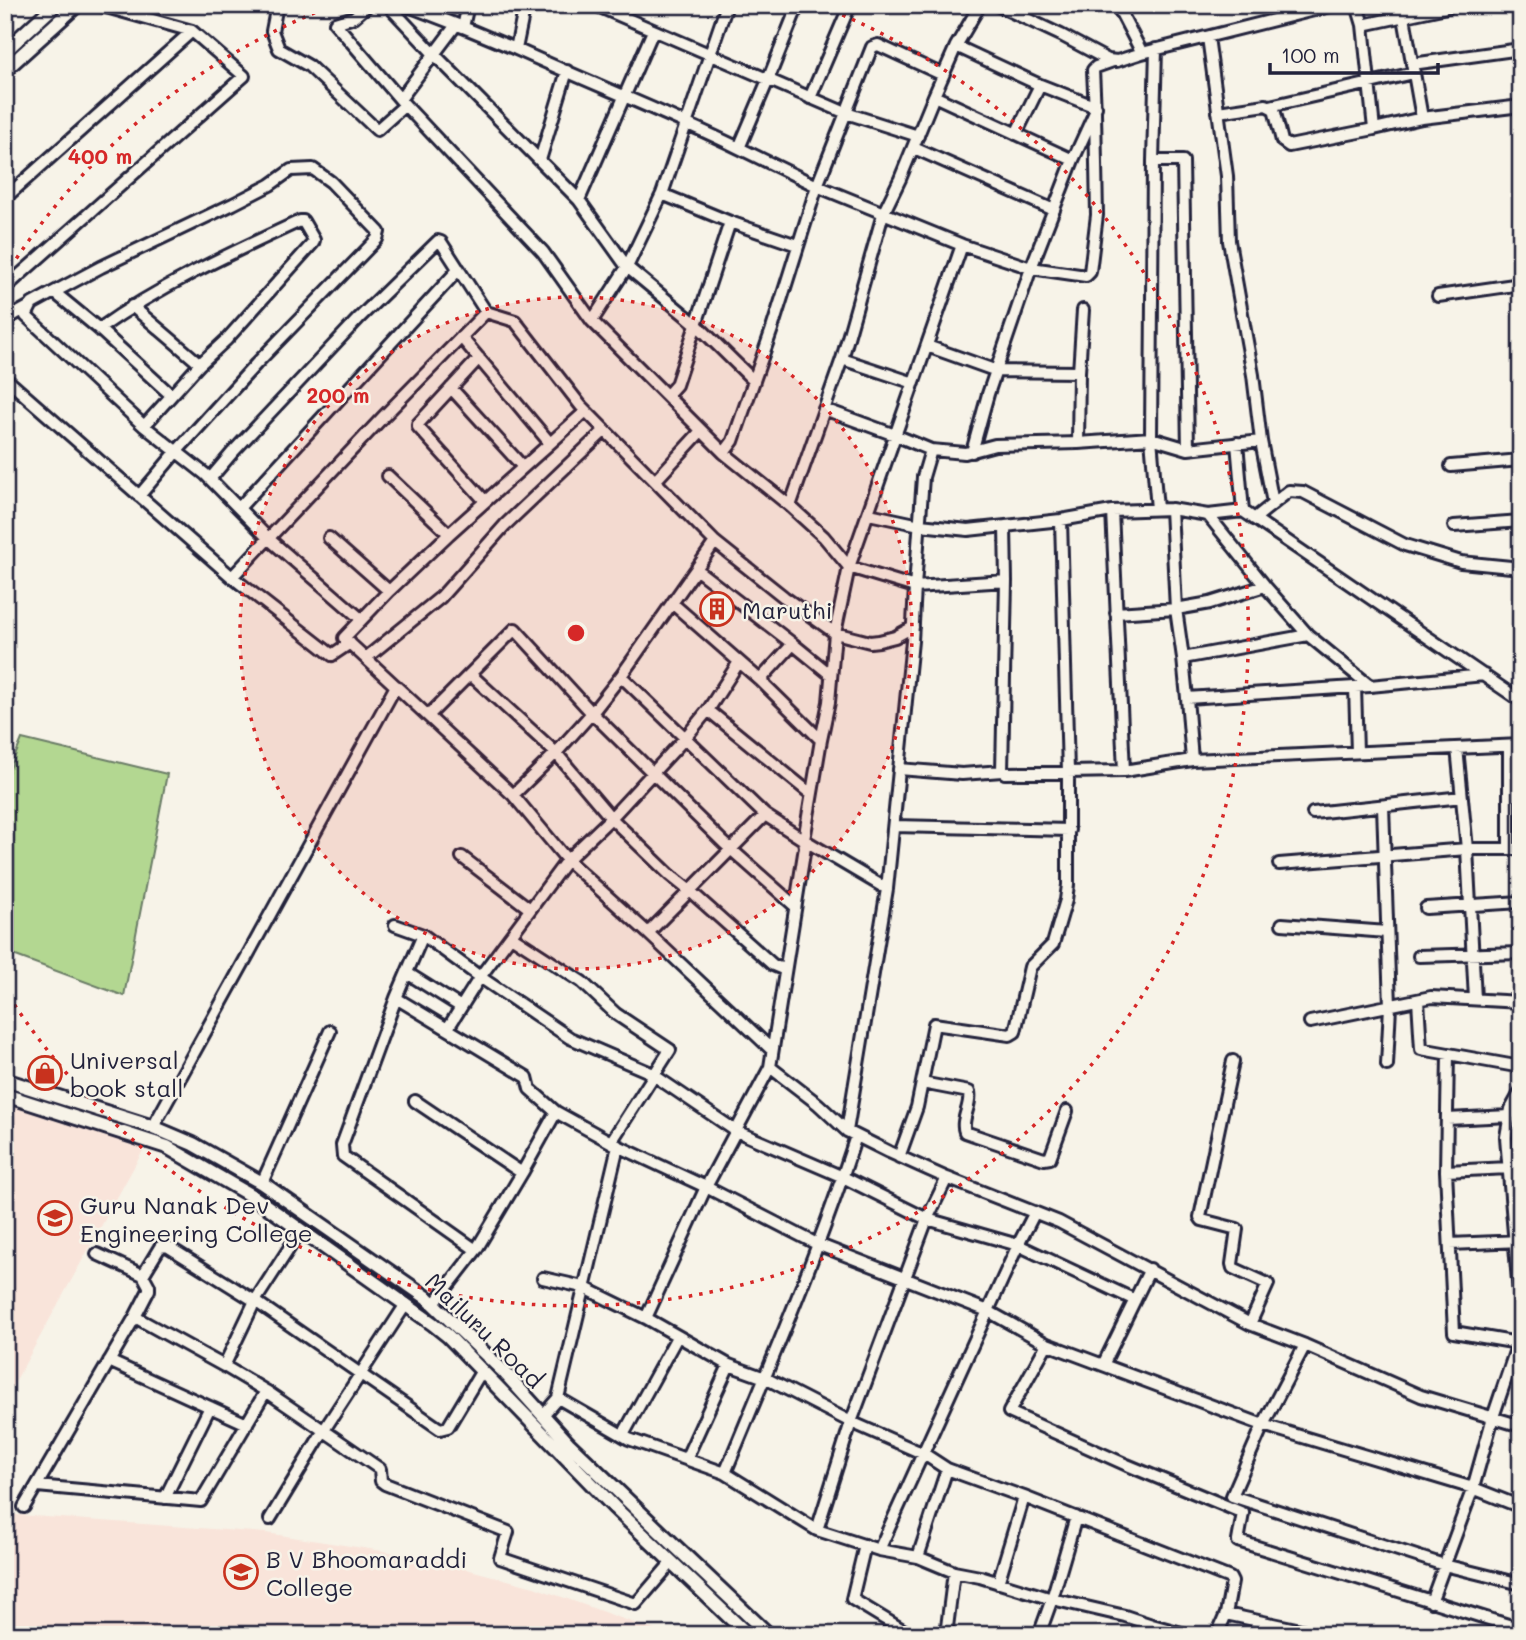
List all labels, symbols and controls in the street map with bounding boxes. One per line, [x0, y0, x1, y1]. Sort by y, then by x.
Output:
scale bar [1270, 32, 1438, 76]
text: 100 m [1281, 41, 1340, 68]
text: 400 m [68, 142, 132, 169]
text: 200 m [307, 381, 369, 408]
building icon: Maruthi [698, 590, 736, 628]
place label: Maruthi [742, 594, 833, 625]
centre of rings [564, 621, 588, 645]
place label: Universal book stall [70, 1044, 183, 1103]
shop icon: Universal book stall [26, 1054, 64, 1092]
place label: Guru Nanak Dev Engineering College [80, 1189, 313, 1248]
school or university icon: Guru Nanak Dev Engineering College [36, 1199, 74, 1237]
street label: Mailuru Road [419, 1266, 551, 1394]
place label: B V Bhoomaraddi College [266, 1543, 467, 1602]
school or university icon: B V Bhoomaraddi College [222, 1553, 260, 1591]

